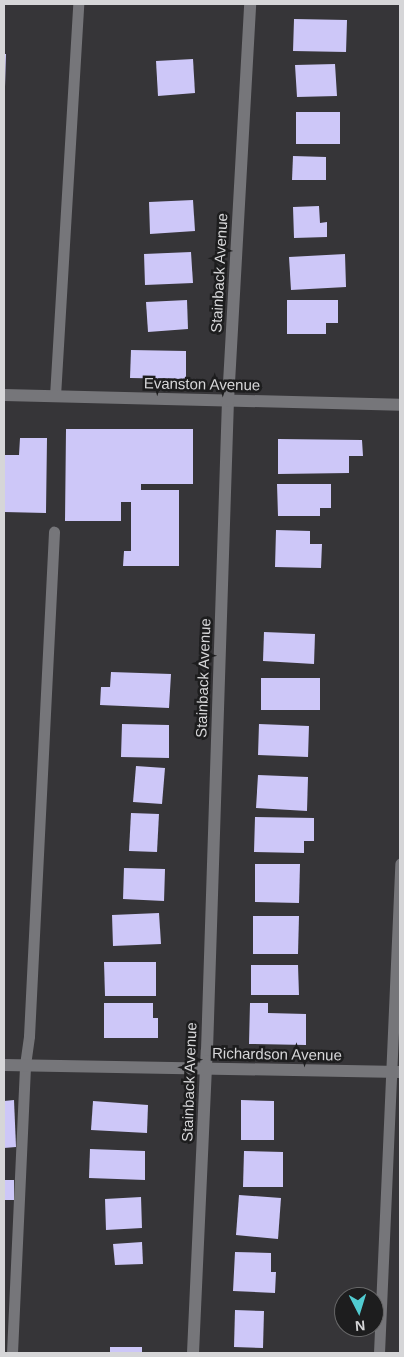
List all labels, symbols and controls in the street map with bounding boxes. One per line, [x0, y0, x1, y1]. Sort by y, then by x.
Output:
street label: Stainback Avenue [207, 212, 231, 334]
street label: Evanston Avenue [143, 374, 261, 394]
street label: Stainback Avenue [192, 617, 214, 739]
street label: Stainback Avenue [178, 1021, 200, 1143]
street label: Richardson Avenue [212, 1044, 342, 1064]
north arrow [334, 1287, 384, 1337]
text: N [354, 1318, 366, 1334]

